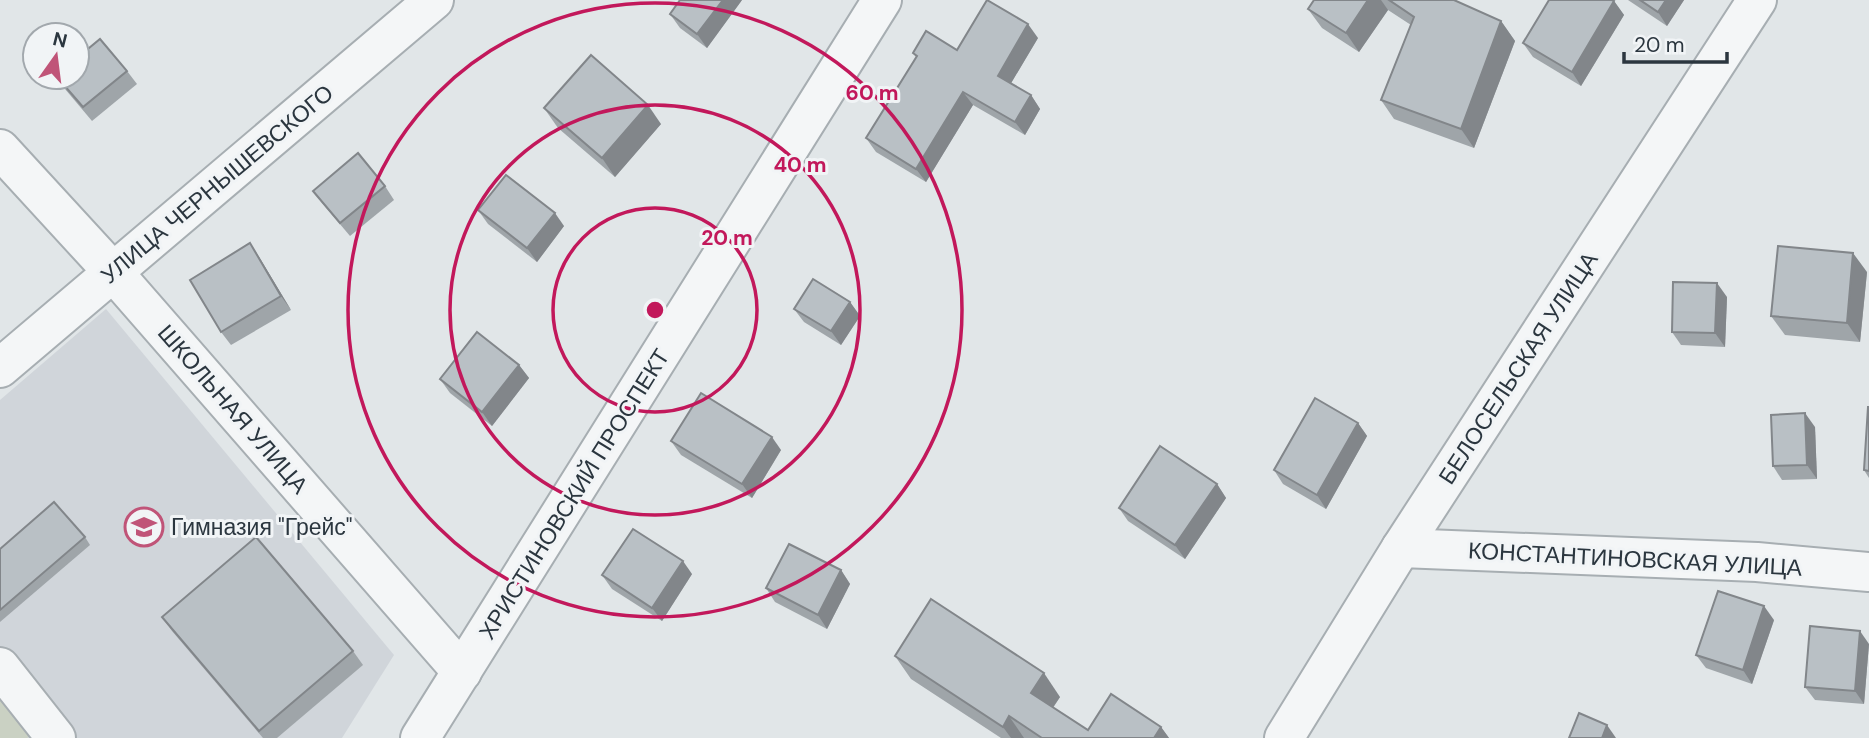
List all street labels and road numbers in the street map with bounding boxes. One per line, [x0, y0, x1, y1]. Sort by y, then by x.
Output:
street label: УЛИЦА ЧЕРНЫШЕВСКОГО [95, 78, 339, 290]
street label: БЕЛОСЕЛЬСКАЯ УЛИЦА [1432, 246, 1605, 490]
street label: ШКОЛЬНАЯ УЛИЦА [151, 318, 315, 500]
street label: ХРИСТИНОВСКИЙ ПРОСПЕКТ [472, 343, 676, 645]
street label: КОНСТАНТИНОВСКАЯ УЛИЦА [1467, 535, 1803, 583]

